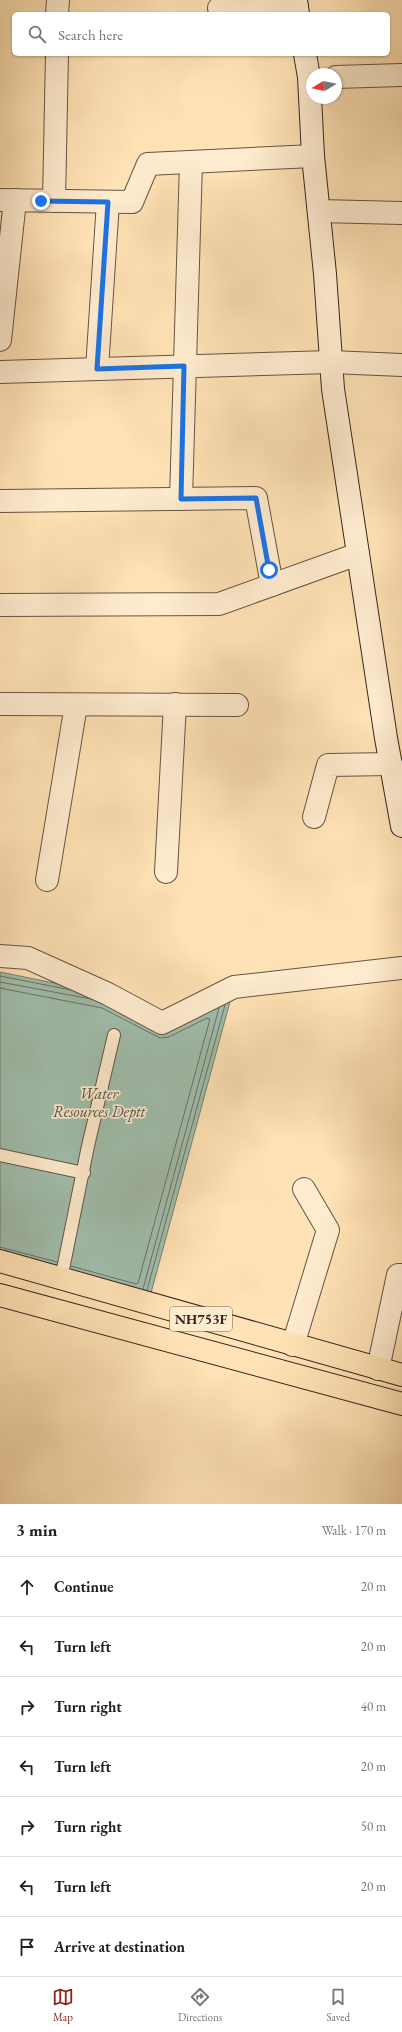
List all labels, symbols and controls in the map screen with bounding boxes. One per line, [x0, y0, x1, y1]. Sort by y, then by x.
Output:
search box [12, 12, 390, 56]
icon: search [26, 23, 48, 45]
text: Search here [58, 25, 123, 44]
north arrow [306, 68, 342, 104]
route end [32, 192, 50, 210]
route start [260, 561, 278, 579]
water label: Water Resources Deptt [53, 1083, 147, 1122]
road number: NH753F [170, 1307, 232, 1331]
text: 3 min [16, 1519, 57, 1541]
text: Walk · 170 m [322, 1522, 386, 1539]
icon: ahead [16, 1576, 38, 1598]
text: Continue [54, 1577, 114, 1596]
text: 20 m [361, 1578, 386, 1595]
icon: left [16, 1636, 38, 1658]
text: Turn left [54, 1637, 111, 1656]
text: 20 m [361, 1638, 386, 1655]
icon: right [16, 1696, 38, 1718]
text: Turn right [54, 1697, 122, 1716]
text: 40 m [361, 1698, 386, 1715]
icon: left [16, 1756, 38, 1778]
text: Turn left [54, 1757, 111, 1776]
text: 20 m [361, 1758, 386, 1775]
icon: right [16, 1816, 38, 1838]
text: Turn right [54, 1817, 122, 1836]
text: 50 m [361, 1818, 386, 1835]
icon: left [16, 1876, 38, 1898]
text: Turn left [54, 1877, 111, 1896]
text: 20 m [361, 1878, 386, 1895]
icon: arrive [16, 1936, 38, 1958]
text: Arrive at destination [54, 1937, 185, 1956]
tab: Map [52, 1986, 74, 2024]
tab: Directions [178, 1986, 222, 2024]
tab: Saved [326, 1986, 350, 2024]

